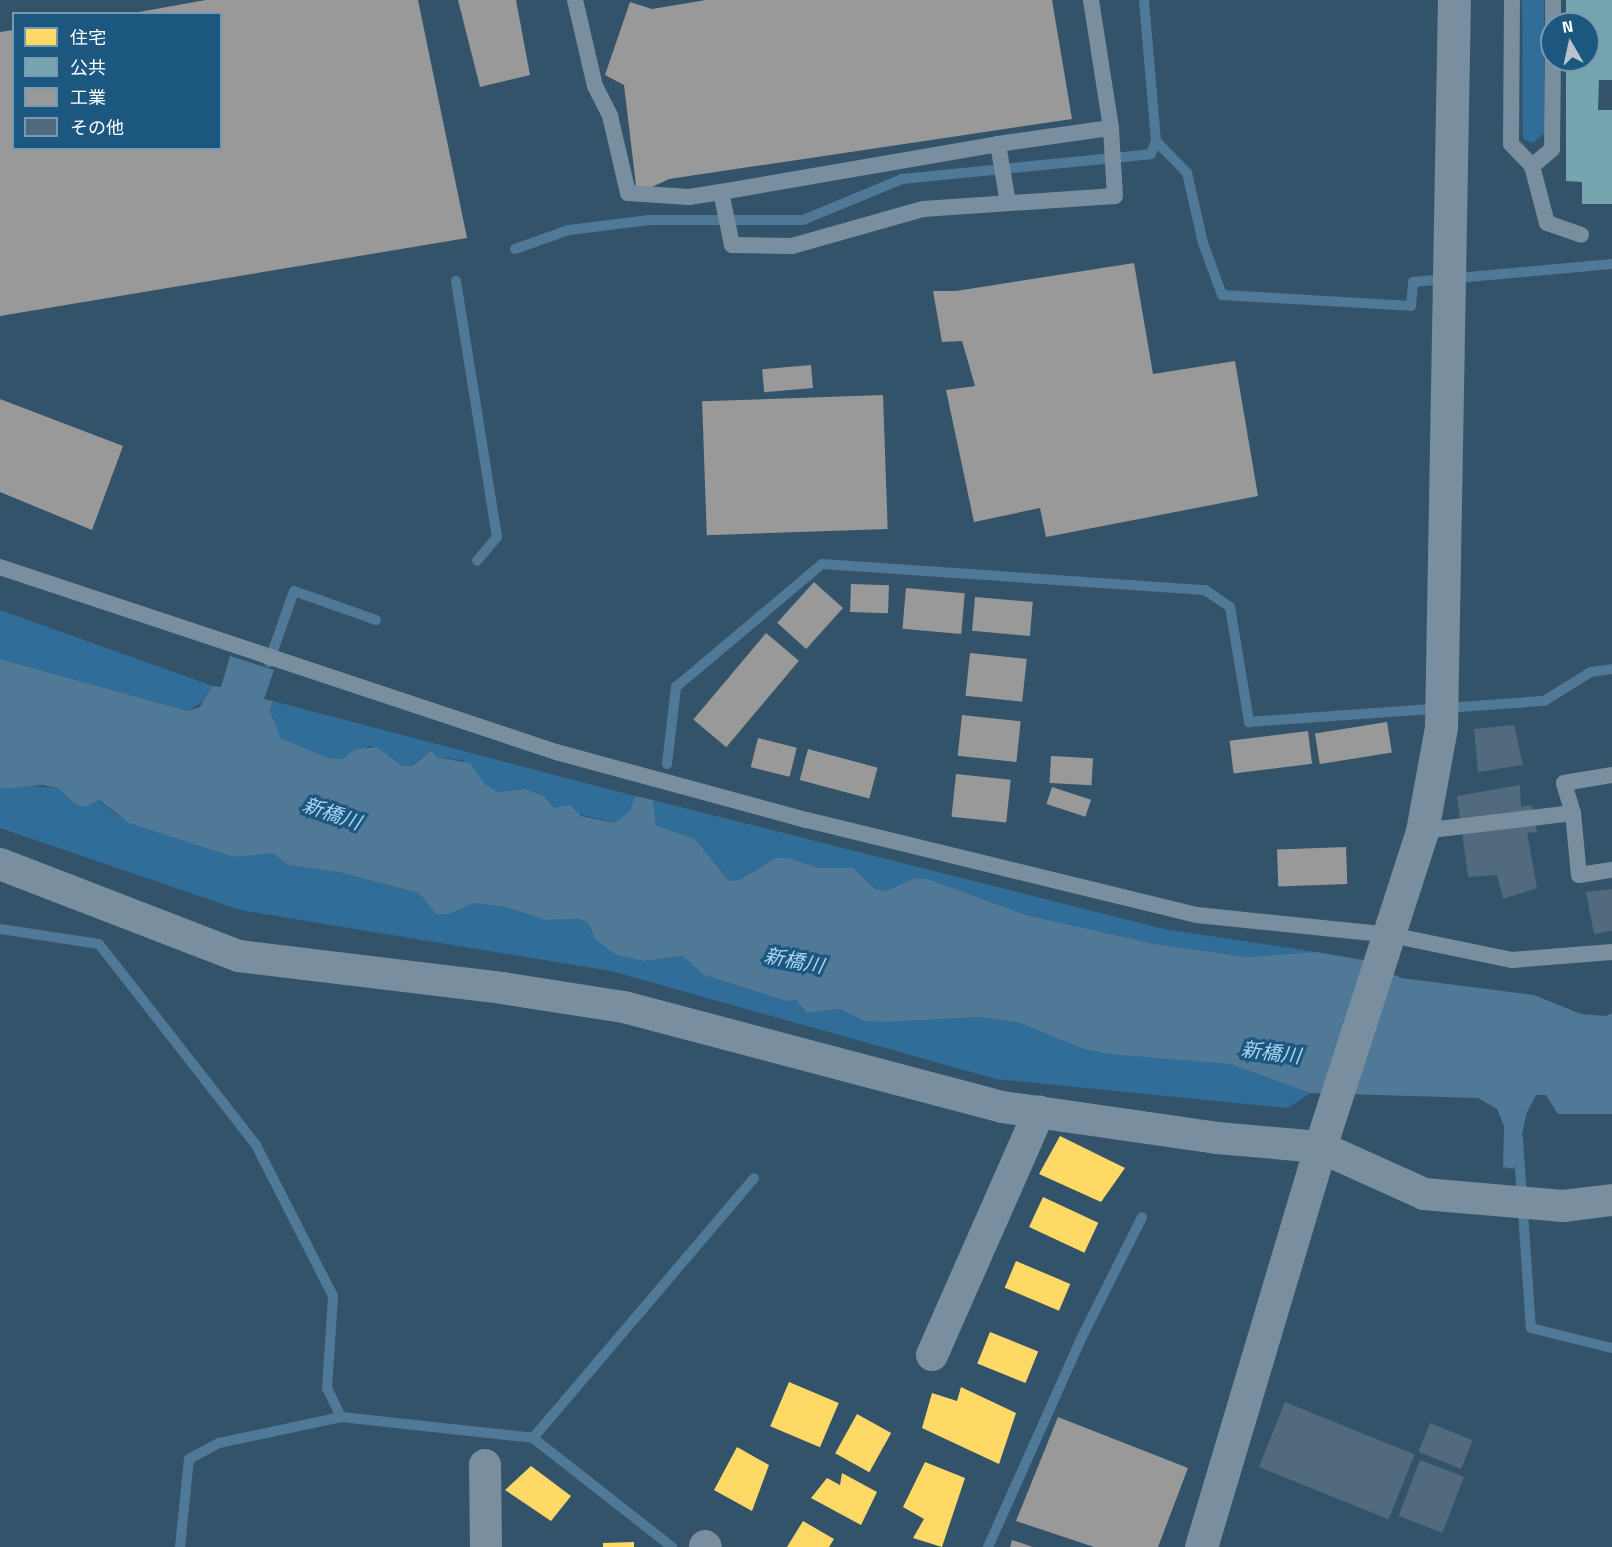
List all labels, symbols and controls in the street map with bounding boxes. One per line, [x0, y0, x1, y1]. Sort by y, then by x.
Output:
legend [12, 12, 222, 150]
north arrow [1540, 12, 1600, 72]
text: N [1560, 13, 1575, 39]
text: 住宅 [70, 24, 106, 51]
text: 公共 [70, 54, 106, 81]
text: 工業 [70, 84, 106, 111]
text: その他 [70, 114, 124, 141]
water label: 新橋川 [300, 792, 364, 834]
water label: 新橋川 [762, 942, 826, 978]
water label: 新橋川 [1240, 1036, 1302, 1068]

